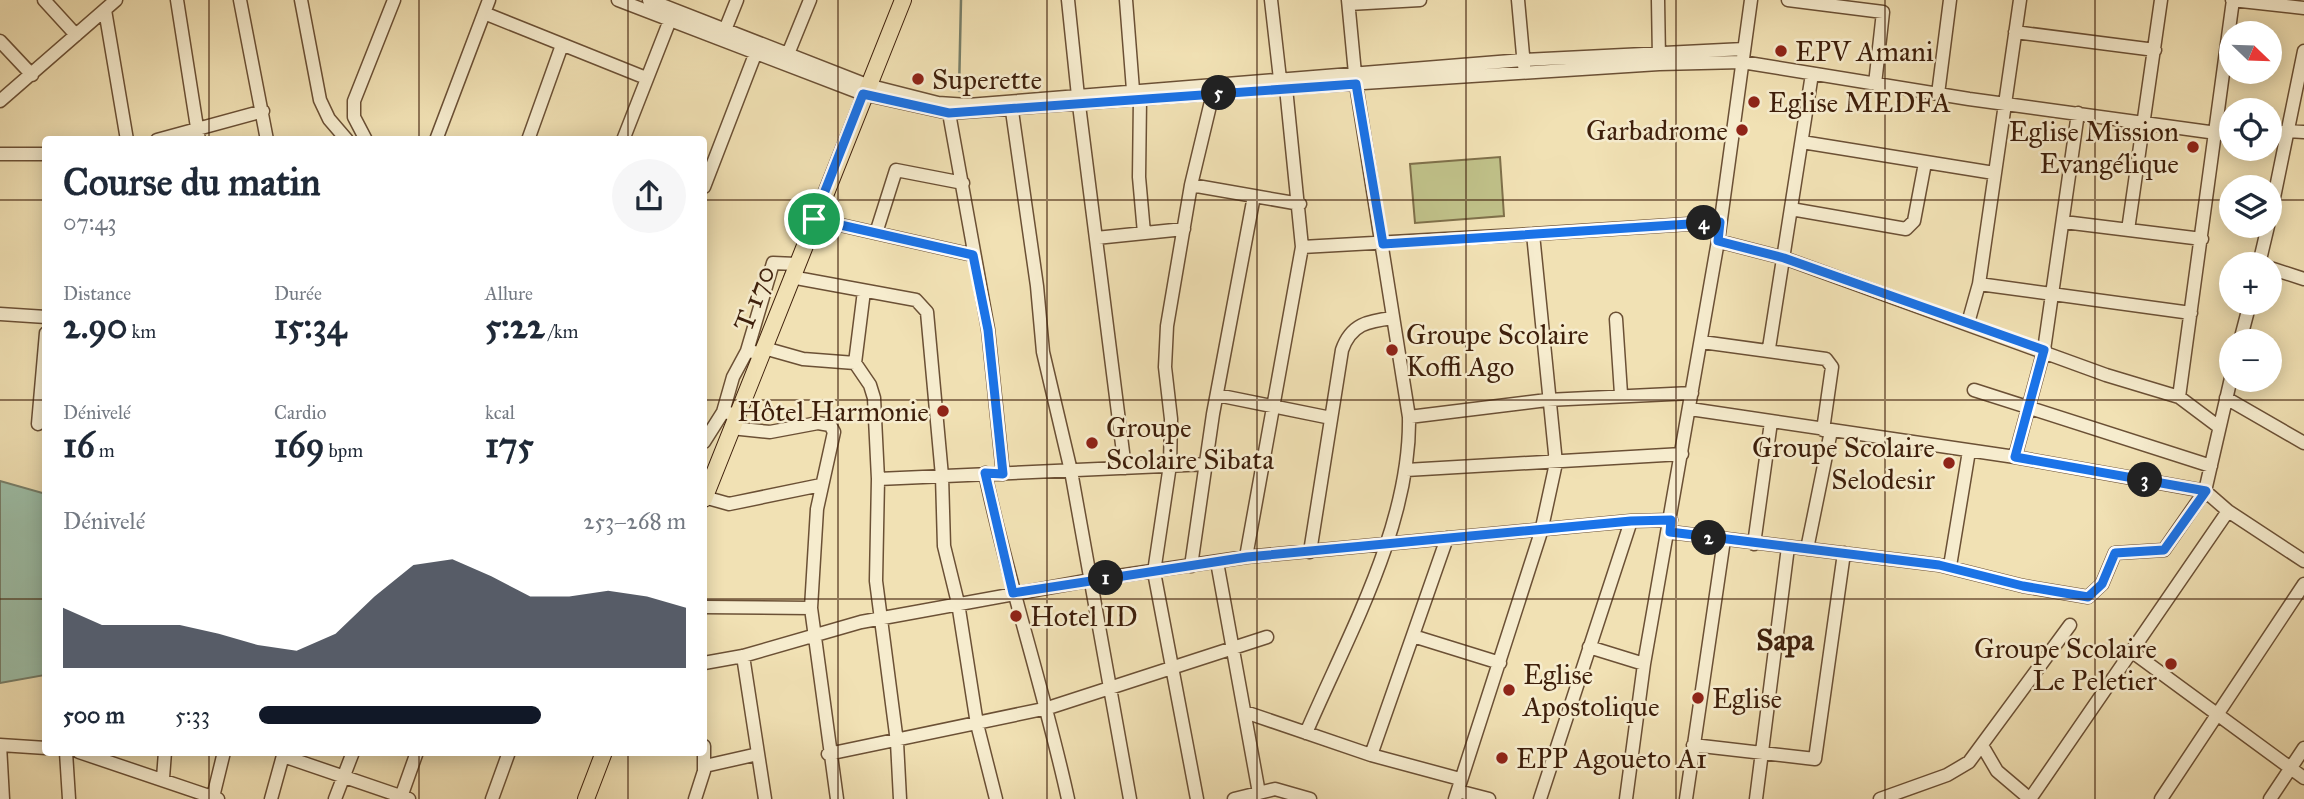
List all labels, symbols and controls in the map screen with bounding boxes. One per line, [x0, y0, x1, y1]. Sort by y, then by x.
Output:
north arrow [2219, 21, 2282, 84]
map controls [2219, 21, 2282, 392]
place label: EPV Amani [1795, 34, 1934, 69]
marker: EPV Amani [1773, 43, 1789, 59]
place label: Superette [932, 62, 1042, 97]
marker: Superette [910, 71, 926, 87]
pin: 5 [1202, 76, 1236, 110]
text: 5 [1214, 81, 1223, 104]
place label: Eglise MEDFA [1768, 85, 1951, 120]
marker: Eglise MEDFA [1746, 94, 1762, 110]
button: locate [2219, 98, 2282, 161]
place label: Garbadrome [1586, 113, 1728, 148]
place label: Eglise Mission Evangélique [2009, 114, 2179, 181]
marker: Garbadrome [1734, 122, 1750, 138]
marker: Eglise Mission Evangélique [2185, 139, 2201, 155]
text: Course du matin [63, 159, 321, 205]
button: share [612, 159, 686, 233]
button: layers [2219, 175, 2282, 238]
pin [784, 189, 844, 249]
icon: arrive [795, 200, 833, 238]
pin: 4 [1686, 206, 1722, 241]
text: 07:43 [63, 208, 116, 236]
text: 4 [1698, 211, 1709, 234]
button: + [2219, 252, 2282, 315]
street label: T 170 [726, 260, 782, 336]
text: Distance [63, 282, 131, 305]
text: Durée [274, 282, 322, 305]
text: Allure [485, 282, 533, 305]
text: 2.90 [63, 305, 127, 348]
text: 15:34 [274, 305, 346, 348]
text: 5:22 [485, 305, 545, 348]
place label: Groupe Scolaire Koffi Ago [1406, 317, 1589, 384]
text: km [127, 320, 156, 343]
text: /km [545, 320, 579, 343]
button: − [2219, 329, 2282, 392]
marker: Groupe Scolaire Koffi Ago [1384, 342, 1400, 358]
place label: Hôtel Harmonie [737, 394, 929, 429]
text: Dénivelé [63, 401, 131, 424]
text: Cardio [274, 401, 326, 424]
text: kcal [485, 401, 515, 424]
marker: Hôtel Harmonie [935, 403, 951, 419]
place label: Groupe Scolaire Sibata [1106, 410, 1274, 477]
text: 16 [63, 424, 95, 467]
text: 169 [274, 424, 324, 467]
text: 175 [485, 424, 534, 467]
place label: Groupe Scolaire Selodesir [1752, 430, 1935, 497]
marker: Groupe Scolaire Sibata [1084, 435, 1100, 451]
text: m [95, 439, 115, 462]
text: bpm [324, 439, 363, 462]
marker: Groupe Scolaire Selodesir [1941, 455, 1957, 471]
pin: 3 [2128, 462, 2162, 498]
text: 3 [2141, 468, 2148, 491]
text: Dénivelé [63, 507, 145, 535]
text: 253–268 m [583, 507, 686, 535]
pin: 2 [1692, 520, 1726, 556]
text: 2 [1704, 526, 1713, 549]
pin: 1 [1088, 560, 1124, 596]
text: 1 [1102, 566, 1109, 589]
place label: Hotel ID [1030, 599, 1137, 634]
marker: Hotel ID [1008, 608, 1024, 624]
district label: Sapa [1756, 622, 1815, 658]
place label: Groupe Scolaire Le Peletier [1974, 631, 2157, 698]
marker: Groupe Scolaire Le Peletier [2163, 656, 2179, 672]
place label: Eglise Apostolique [1522, 657, 1660, 724]
place label: Eglise [1712, 681, 1782, 716]
marker: Eglise Apostolique [1501, 682, 1517, 698]
marker: Eglise [1690, 690, 1706, 706]
text: 500 m [63, 701, 125, 729]
text: 5:33 [175, 701, 210, 729]
place label: EPP Agoueto A1 [1516, 741, 1707, 776]
marker: EPP Agoueto A1 [1494, 750, 1510, 766]

